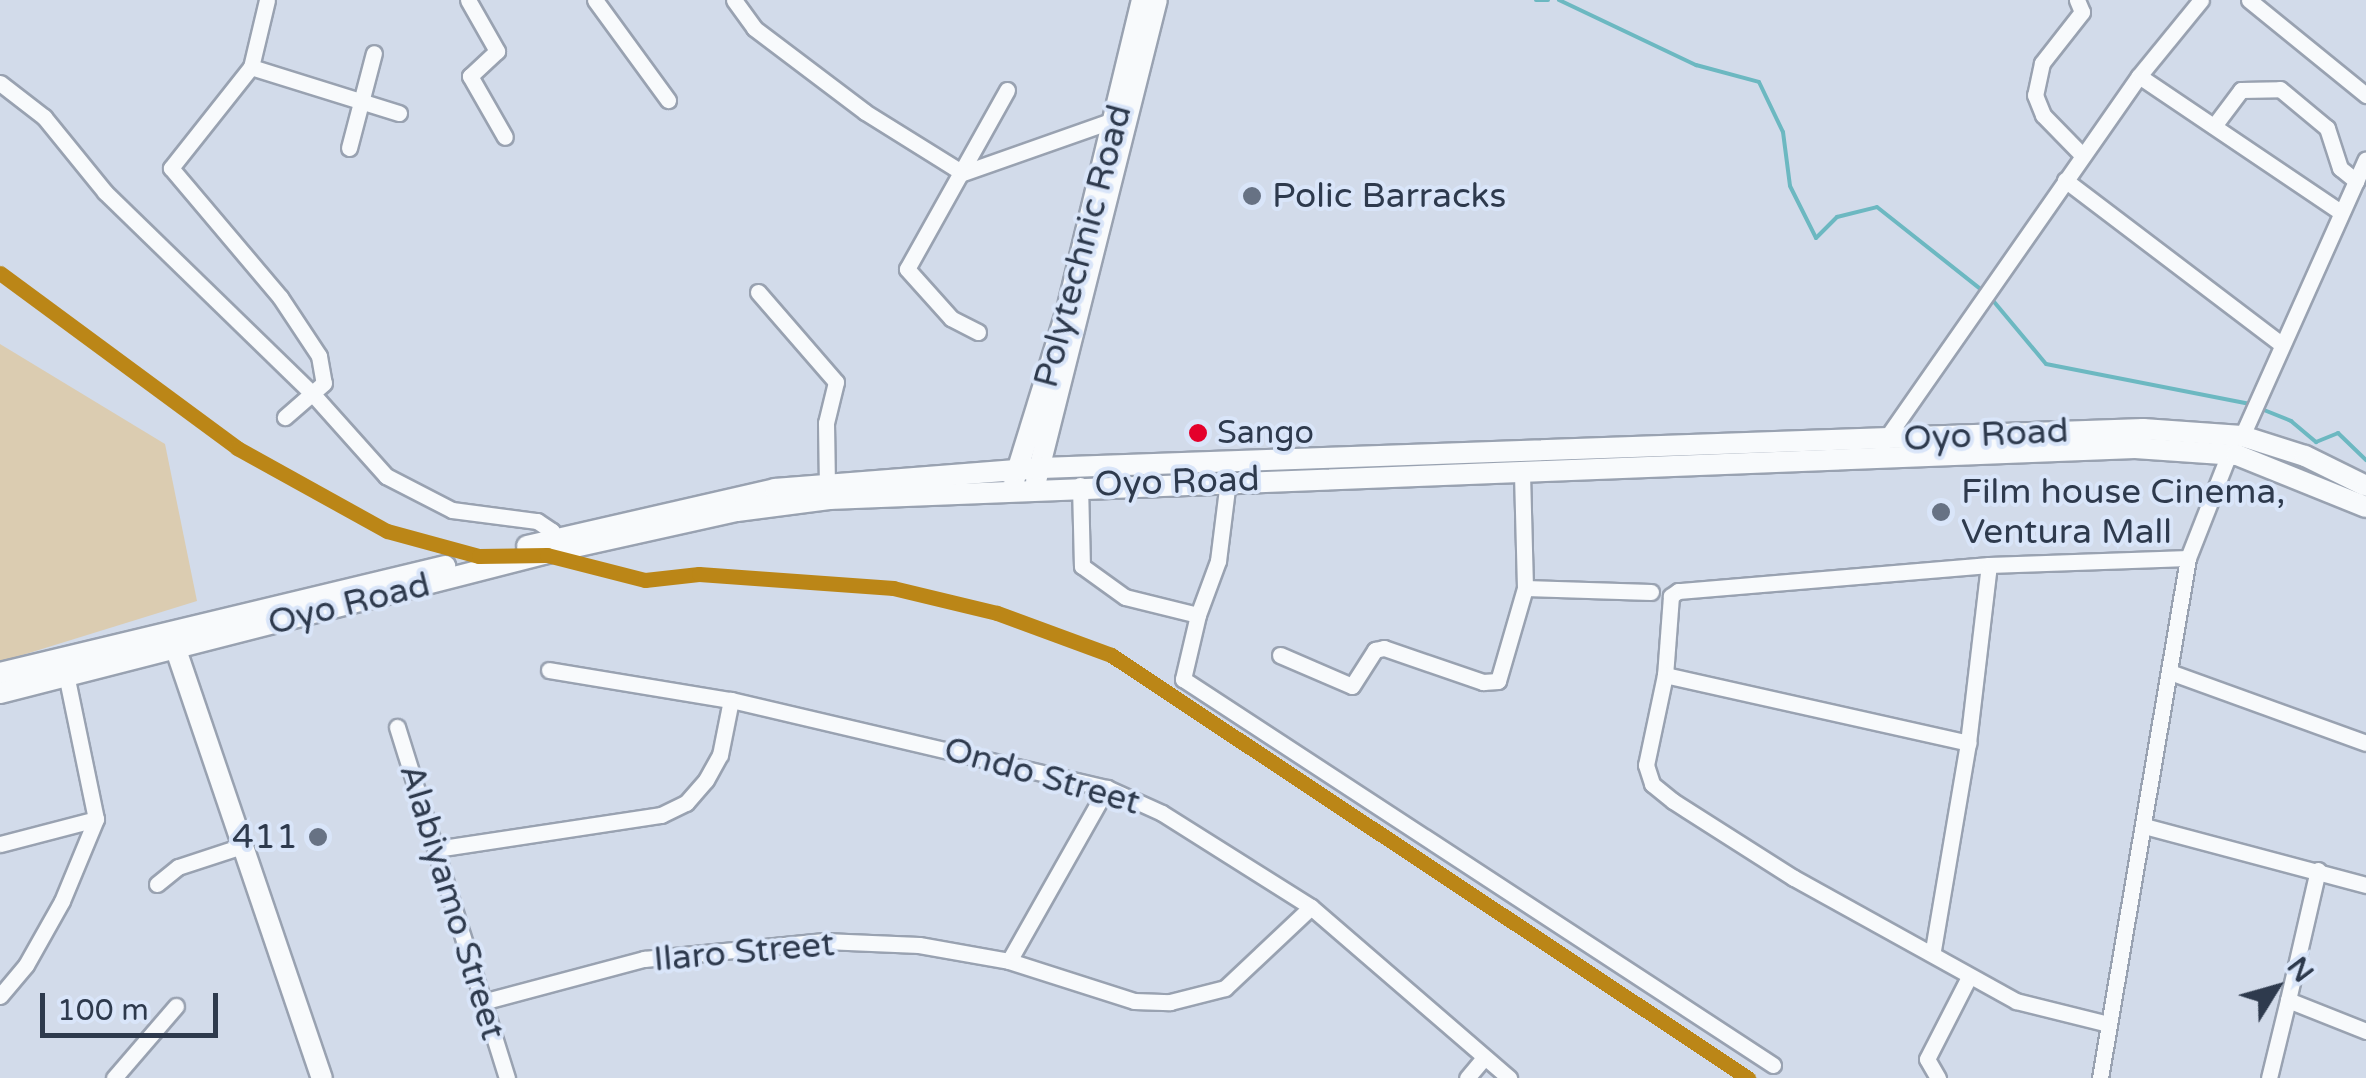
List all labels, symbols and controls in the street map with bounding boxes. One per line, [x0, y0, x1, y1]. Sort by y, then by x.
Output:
street label: Polytechnic Road [1025, 100, 1141, 392]
place label: Polic Barracks [1272, 175, 1506, 217]
marker: Polic Barracks [1241, 185, 1263, 207]
street label: Oyo Road [1902, 410, 2070, 460]
place label: Sango [1217, 414, 1314, 452]
marker: Sango [1188, 423, 1208, 443]
street label: Oyo Road [1094, 458, 1260, 506]
place label: Film house Cinema, Ventura Mall [1961, 471, 2285, 553]
marker: Film house Cinema, Ventura Mall [1930, 501, 1952, 523]
street label: Oyo Road [264, 564, 434, 644]
street label: Ondo Street [939, 728, 1145, 824]
street label: Alabiyamo Street [390, 759, 514, 1045]
place label: 411 [232, 816, 298, 858]
marker: 411 [307, 826, 329, 848]
street label: Ilaro Street [652, 923, 836, 981]
north arrow [2226, 938, 2326, 1038]
text: N [2280, 951, 2320, 989]
scale bar [45, 973, 222, 1035]
text: 100 m [57, 992, 149, 1029]

